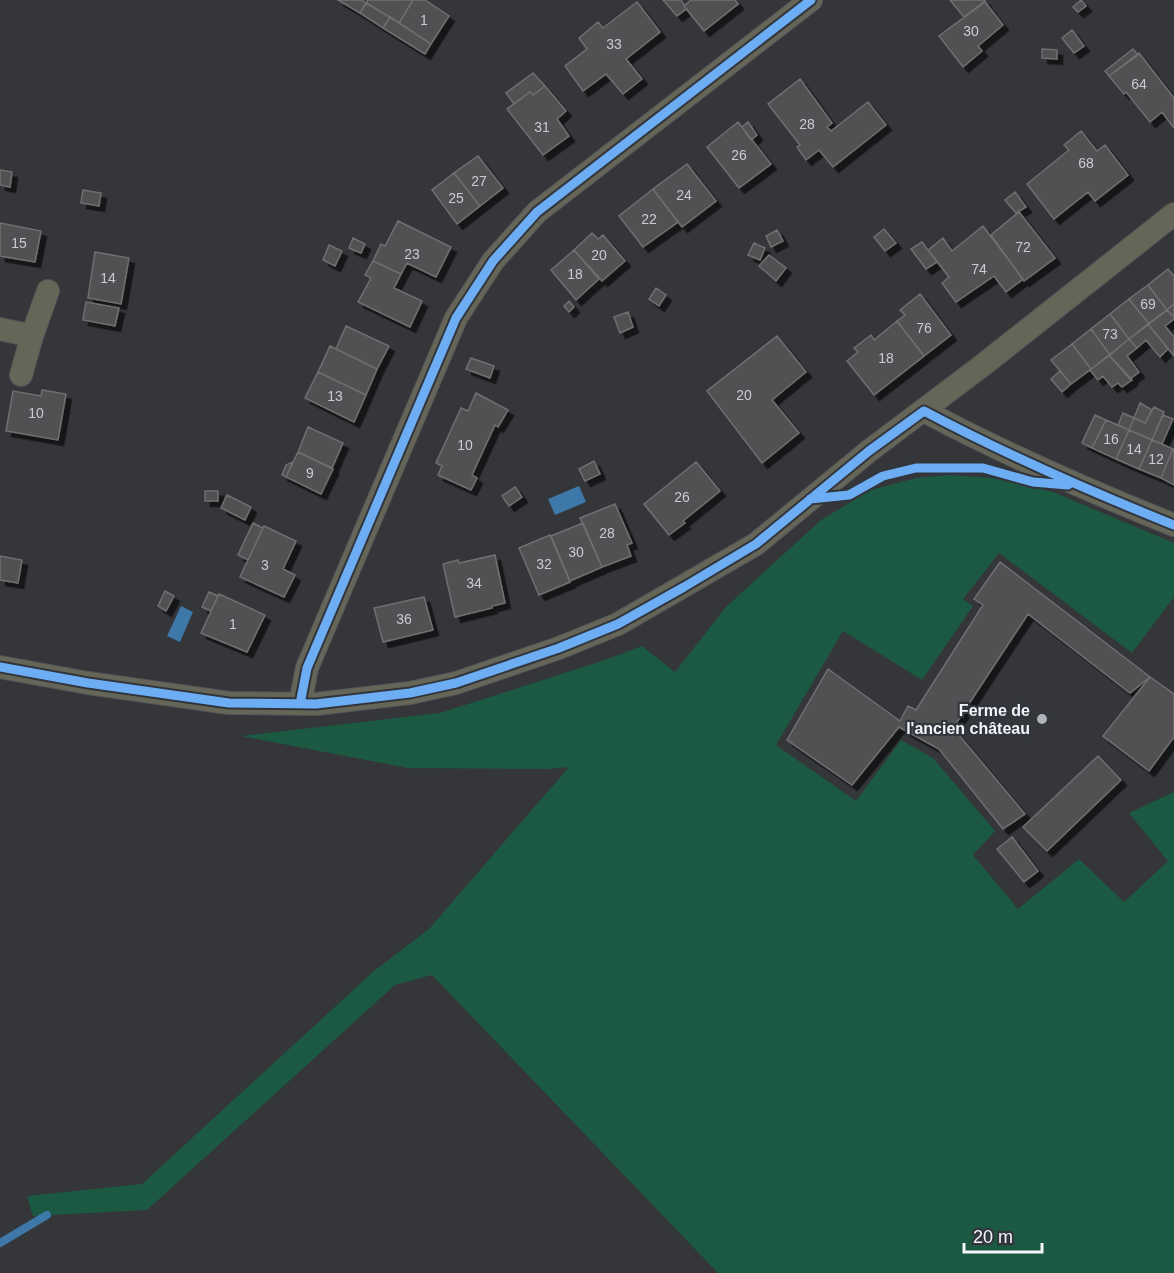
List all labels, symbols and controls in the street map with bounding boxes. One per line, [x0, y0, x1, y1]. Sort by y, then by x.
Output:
house number: 1 [420, 12, 428, 28]
house number: 30 [963, 23, 979, 39]
house number: 33 [606, 36, 622, 52]
house number: 64 [1131, 76, 1147, 92]
house number: 28 [799, 116, 815, 132]
house number: 31 [534, 119, 550, 135]
house number: 26 [731, 147, 747, 163]
house number: 68 [1078, 155, 1094, 171]
house number: 27 [471, 173, 487, 189]
house number: 24 [676, 187, 692, 203]
house number: 25 [448, 190, 464, 206]
house number: 22 [641, 211, 657, 227]
house number: 15 [11, 235, 27, 251]
house number: 72 [1015, 239, 1031, 255]
house number: 23 [404, 246, 420, 262]
house number: 20 [591, 247, 607, 263]
house number: 74 [971, 261, 987, 277]
house number: 18 [567, 266, 583, 282]
house number: 14 [100, 270, 116, 286]
house number: 69 [1140, 296, 1156, 312]
house number: 76 [916, 320, 932, 336]
house number: 73 [1102, 326, 1118, 342]
house number: 18 [878, 350, 894, 366]
house number: 20 [736, 387, 752, 403]
house number: 13 [327, 388, 343, 404]
house number: 10 [28, 405, 44, 421]
house number: 16 [1103, 431, 1119, 447]
house number: 10 [457, 437, 473, 453]
house number: 14 [1126, 441, 1142, 457]
house number: 12 [1148, 451, 1164, 467]
house number: 9 [306, 465, 314, 481]
house number: 26 [674, 489, 690, 505]
house number: 28 [599, 525, 615, 541]
house number: 30 [568, 544, 584, 560]
house number: 32 [536, 556, 552, 572]
house number: 3 [261, 557, 269, 573]
house number: 34 [466, 575, 482, 591]
house number: 36 [396, 611, 412, 627]
house number: 1 [229, 616, 237, 632]
place label: Ferme de l'ancien château [906, 702, 1030, 737]
marker: Ferme de l'ancien château [1035, 712, 1049, 726]
scale bar [964, 1216, 1042, 1254]
text: 20 m [973, 1227, 1013, 1247]

